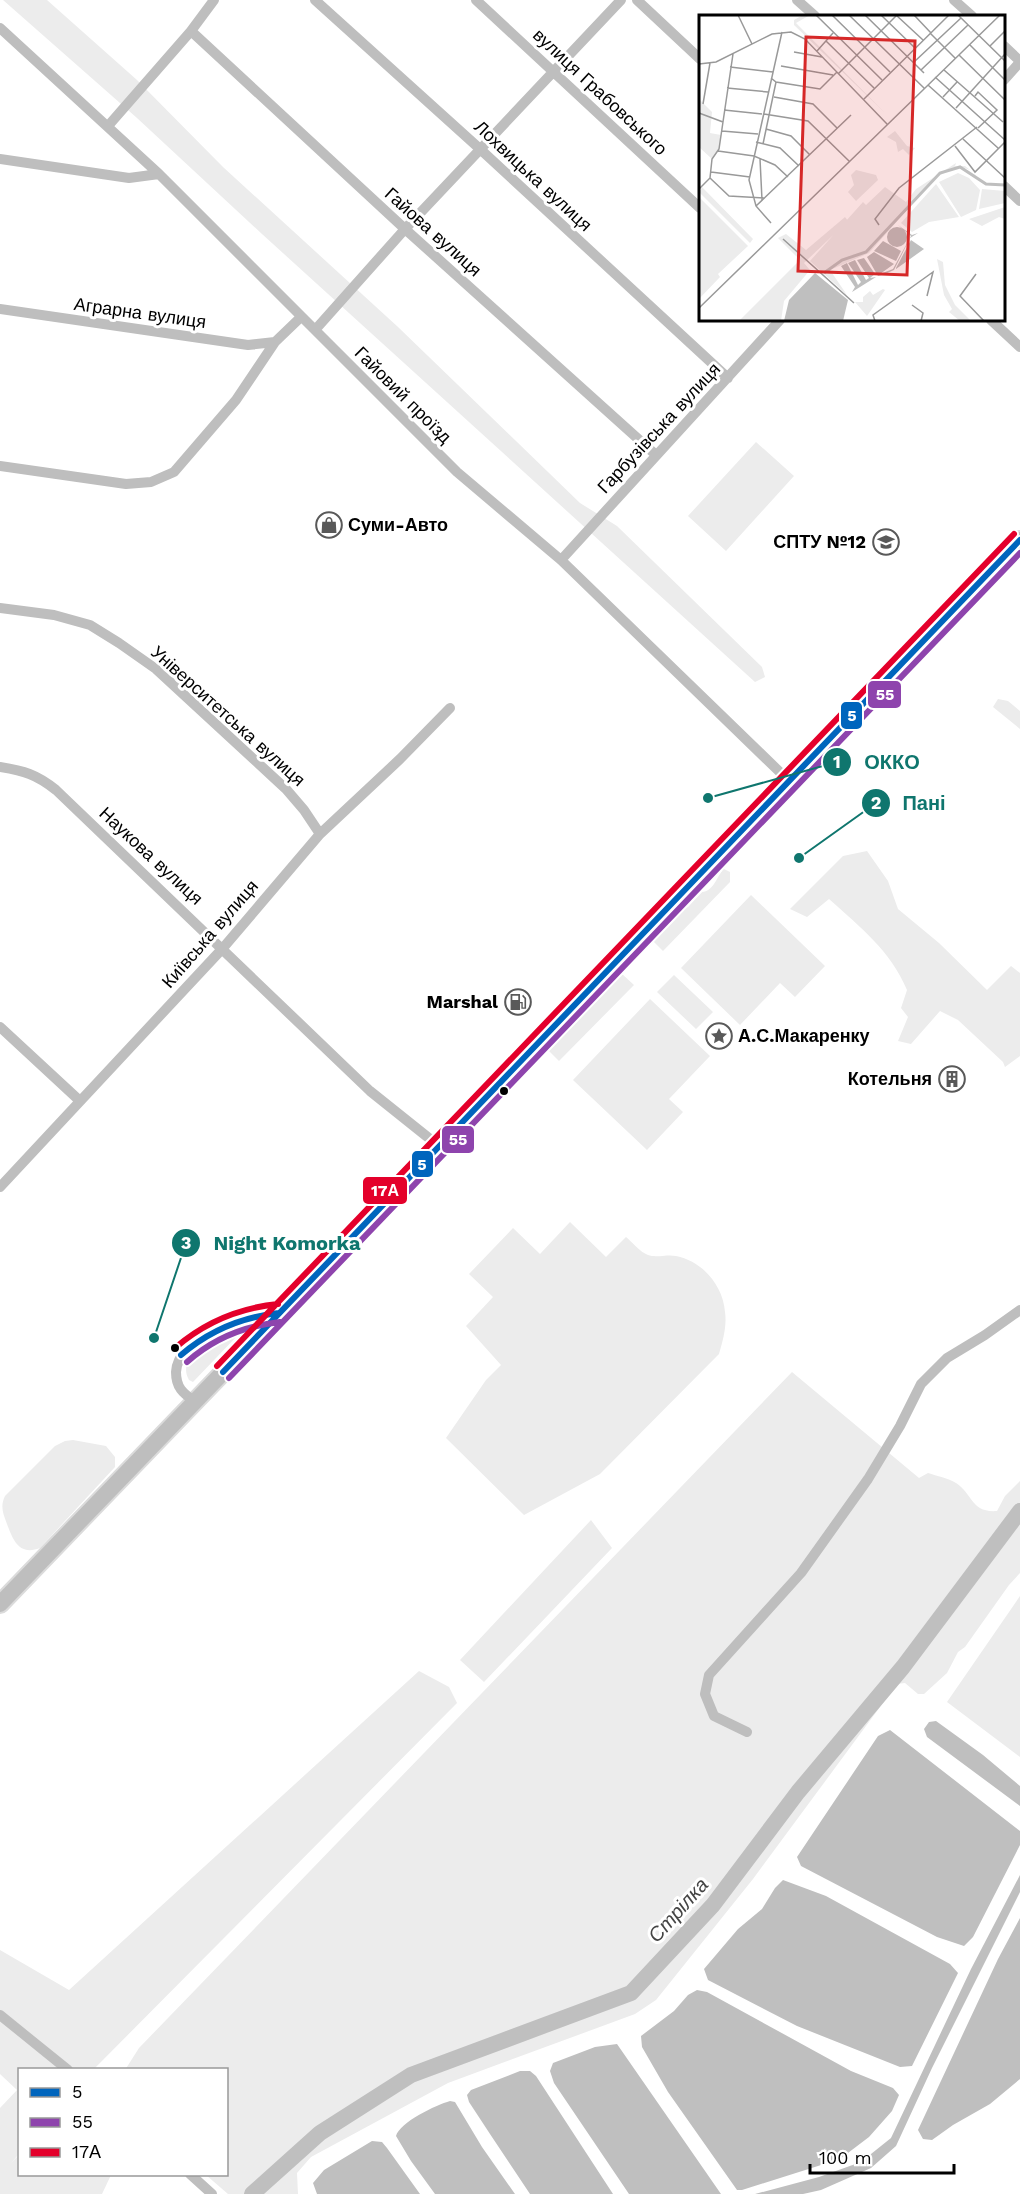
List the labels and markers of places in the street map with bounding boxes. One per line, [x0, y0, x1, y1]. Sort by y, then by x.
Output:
shop icon: Суми-Авто [314, 510, 344, 540]
place label: Суми-Авто [348, 514, 448, 535]
school or university icon: СПТУ №12 [871, 527, 901, 557]
place label: СПТУ №12 [773, 531, 866, 552]
callout: ОККО [822, 743, 932, 781]
callout: Пані [861, 784, 958, 822]
fuel station icon: Marshal [503, 987, 533, 1017]
place label: Marshal [427, 991, 498, 1012]
place icon: А.С.Макаренку [704, 1021, 734, 1051]
place label: А.С.Макаренку [738, 1025, 870, 1046]
building icon: Котельня [937, 1064, 967, 1094]
place label: Котельня [848, 1068, 932, 1089]
unlabelled marker [498, 1085, 510, 1097]
callout: Night Komorka [171, 1224, 372, 1262]
unlabelled marker [169, 1342, 181, 1354]

